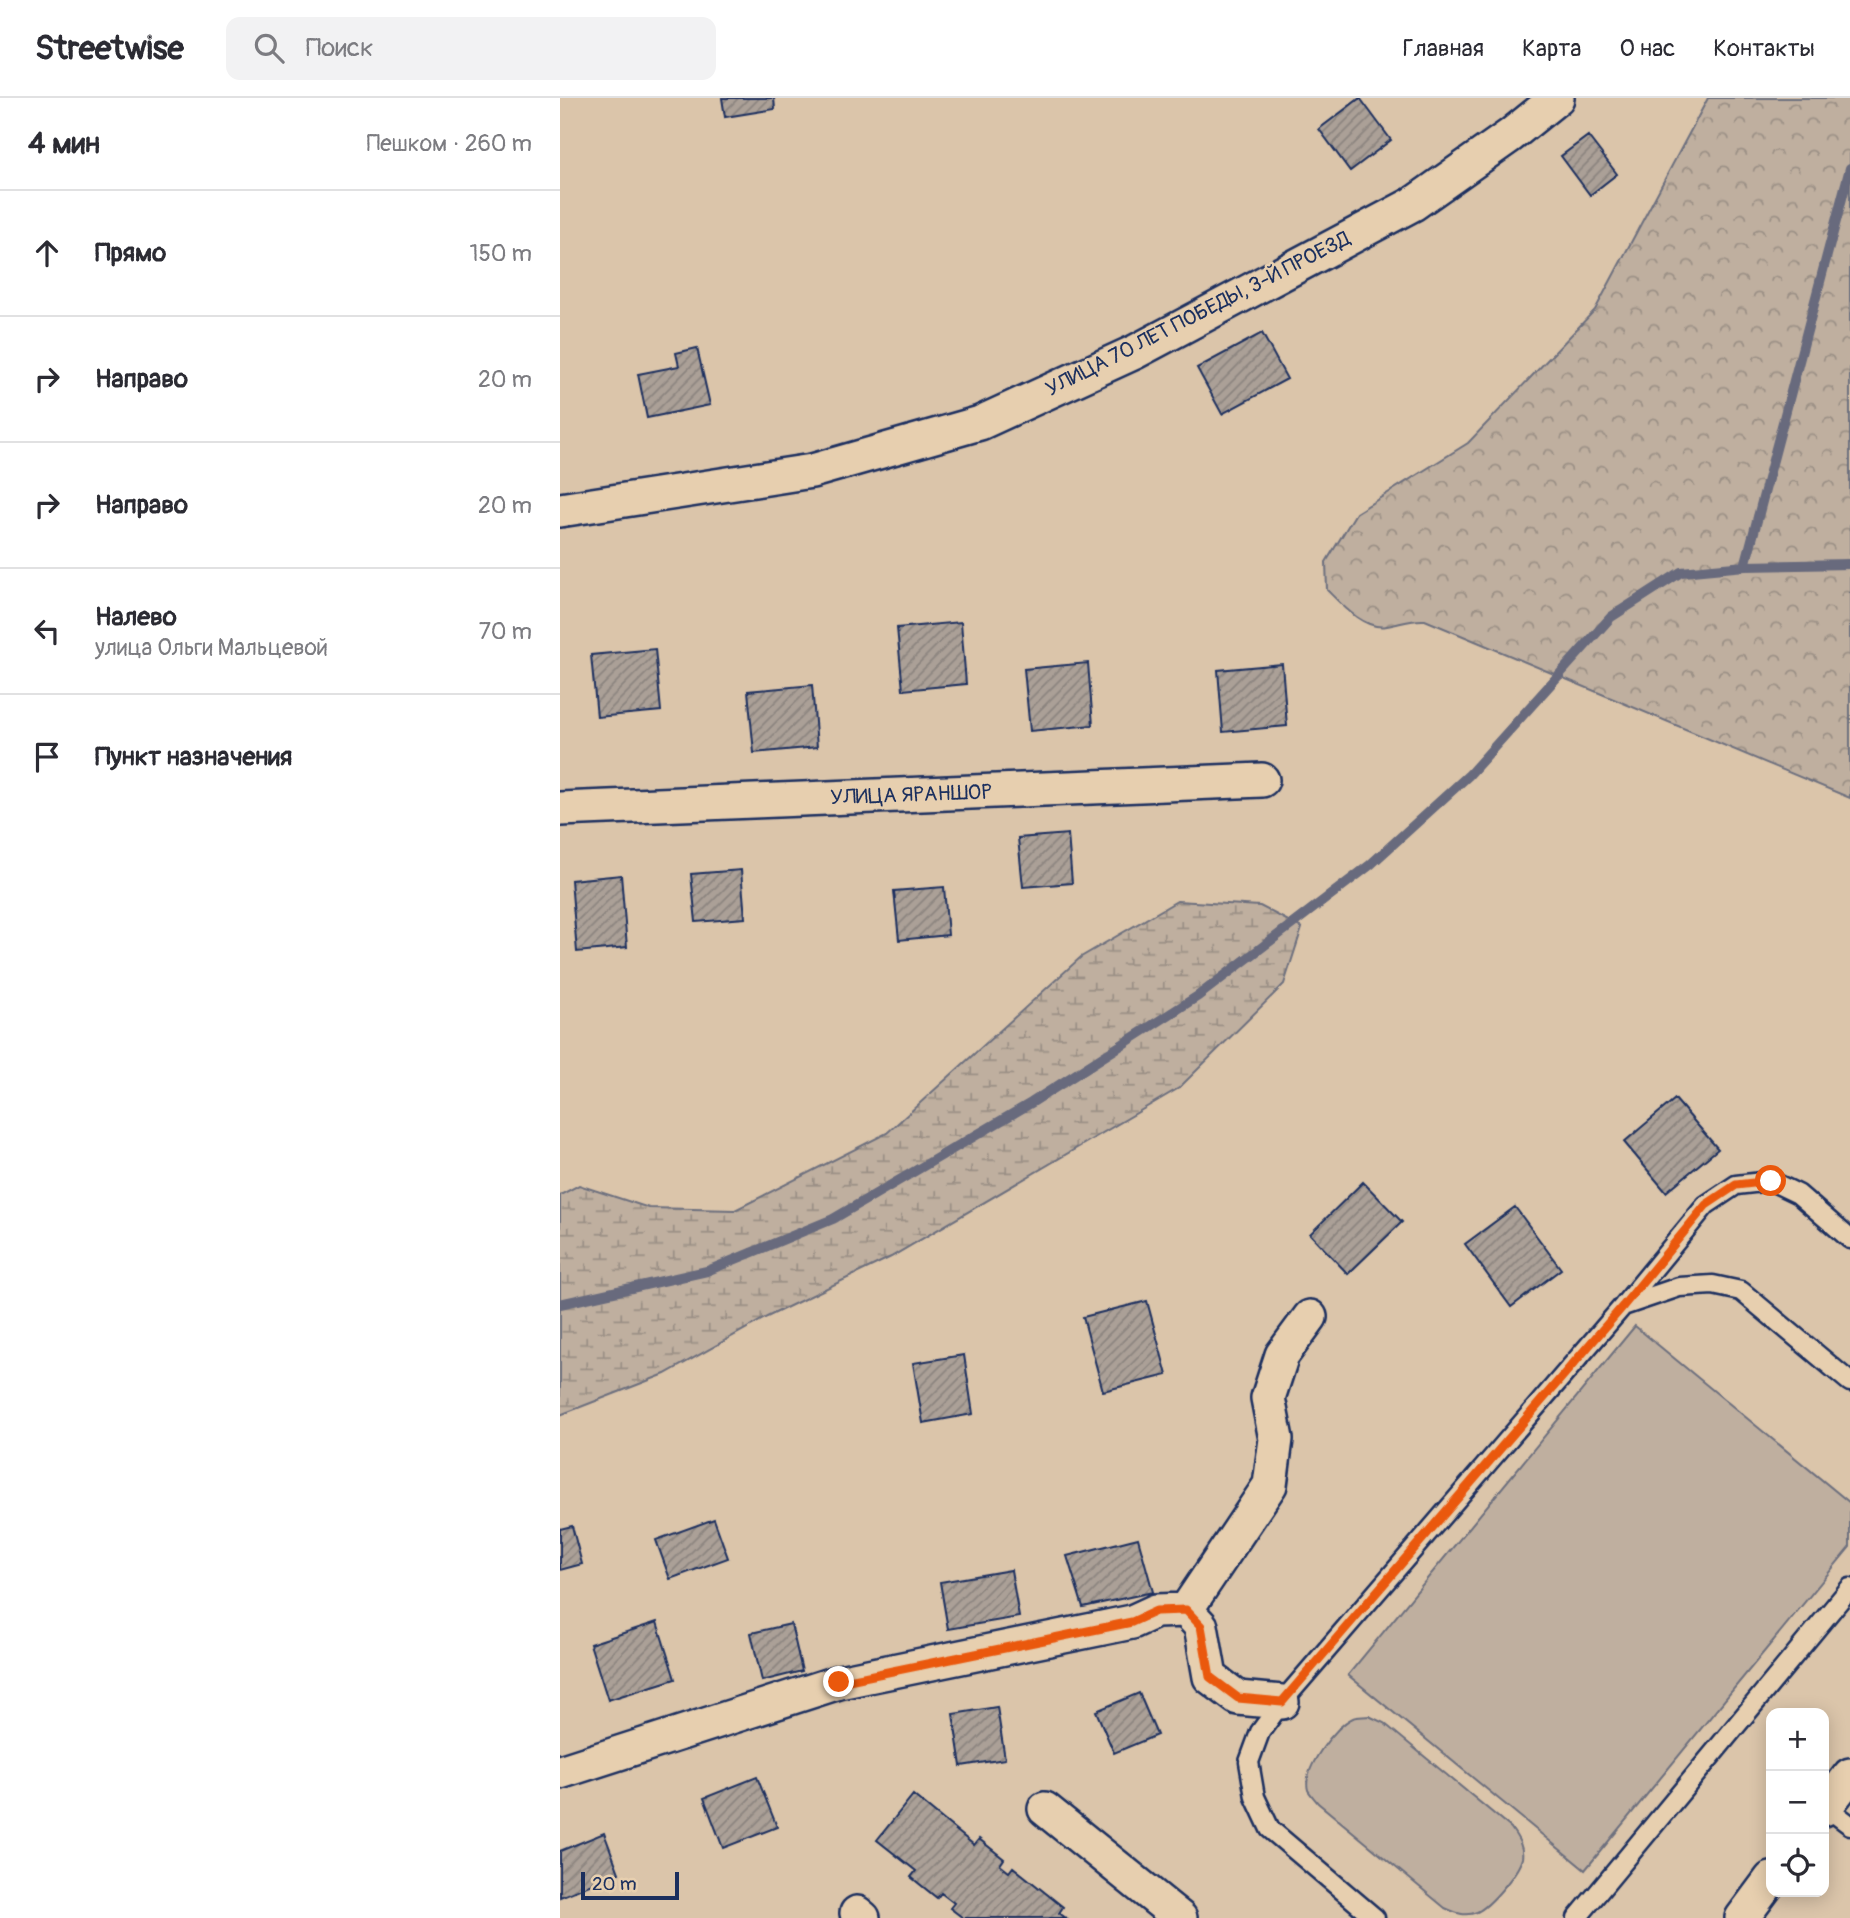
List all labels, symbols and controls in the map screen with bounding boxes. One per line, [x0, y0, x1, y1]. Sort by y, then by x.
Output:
search box [226, 17, 716, 80]
text: Streetwise [35, 28, 184, 69]
icon: search [250, 29, 288, 67]
text: Поиск [306, 32, 373, 64]
text: Главная [1403, 34, 1484, 63]
text: Карта [1522, 34, 1582, 63]
text: О нас [1620, 34, 1675, 63]
text: Контакты [1713, 34, 1815, 63]
text: 4 мин [28, 125, 100, 162]
text: Пешком · 260 m [366, 129, 532, 158]
street label: УЛИЦА 70 ЛЕТ ПОБЕДЫ, 3-Й ПРОЕЗД [1041, 225, 1355, 403]
icon: ahead [28, 234, 66, 272]
text: Прямо [95, 237, 166, 269]
text: 150 m [469, 239, 532, 268]
icon: right [28, 360, 66, 398]
text: Направо [95, 363, 188, 395]
text: 20 m [478, 365, 532, 394]
icon: right [28, 486, 66, 524]
text: Направо [95, 489, 188, 521]
text: 20 m [478, 491, 532, 520]
text: Налево [95, 601, 177, 633]
icon: left [28, 612, 66, 650]
text: 70 m [479, 617, 532, 646]
text: улица Ольги Мальцевой [95, 633, 328, 662]
icon: arrive [28, 738, 66, 776]
text: Пункт назначения [95, 741, 292, 773]
street label: УЛИЦА ЯРАНШОР [830, 779, 993, 811]
route start [1755, 1165, 1786, 1196]
route end [823, 1666, 854, 1697]
map controls [1766, 1708, 1829, 1897]
button: + [1766, 1708, 1829, 1771]
button: − [1766, 1771, 1829, 1834]
button: locate [1766, 1834, 1829, 1897]
scale bar [581, 1869, 679, 1901]
text: 20 m [592, 1872, 637, 1896]

